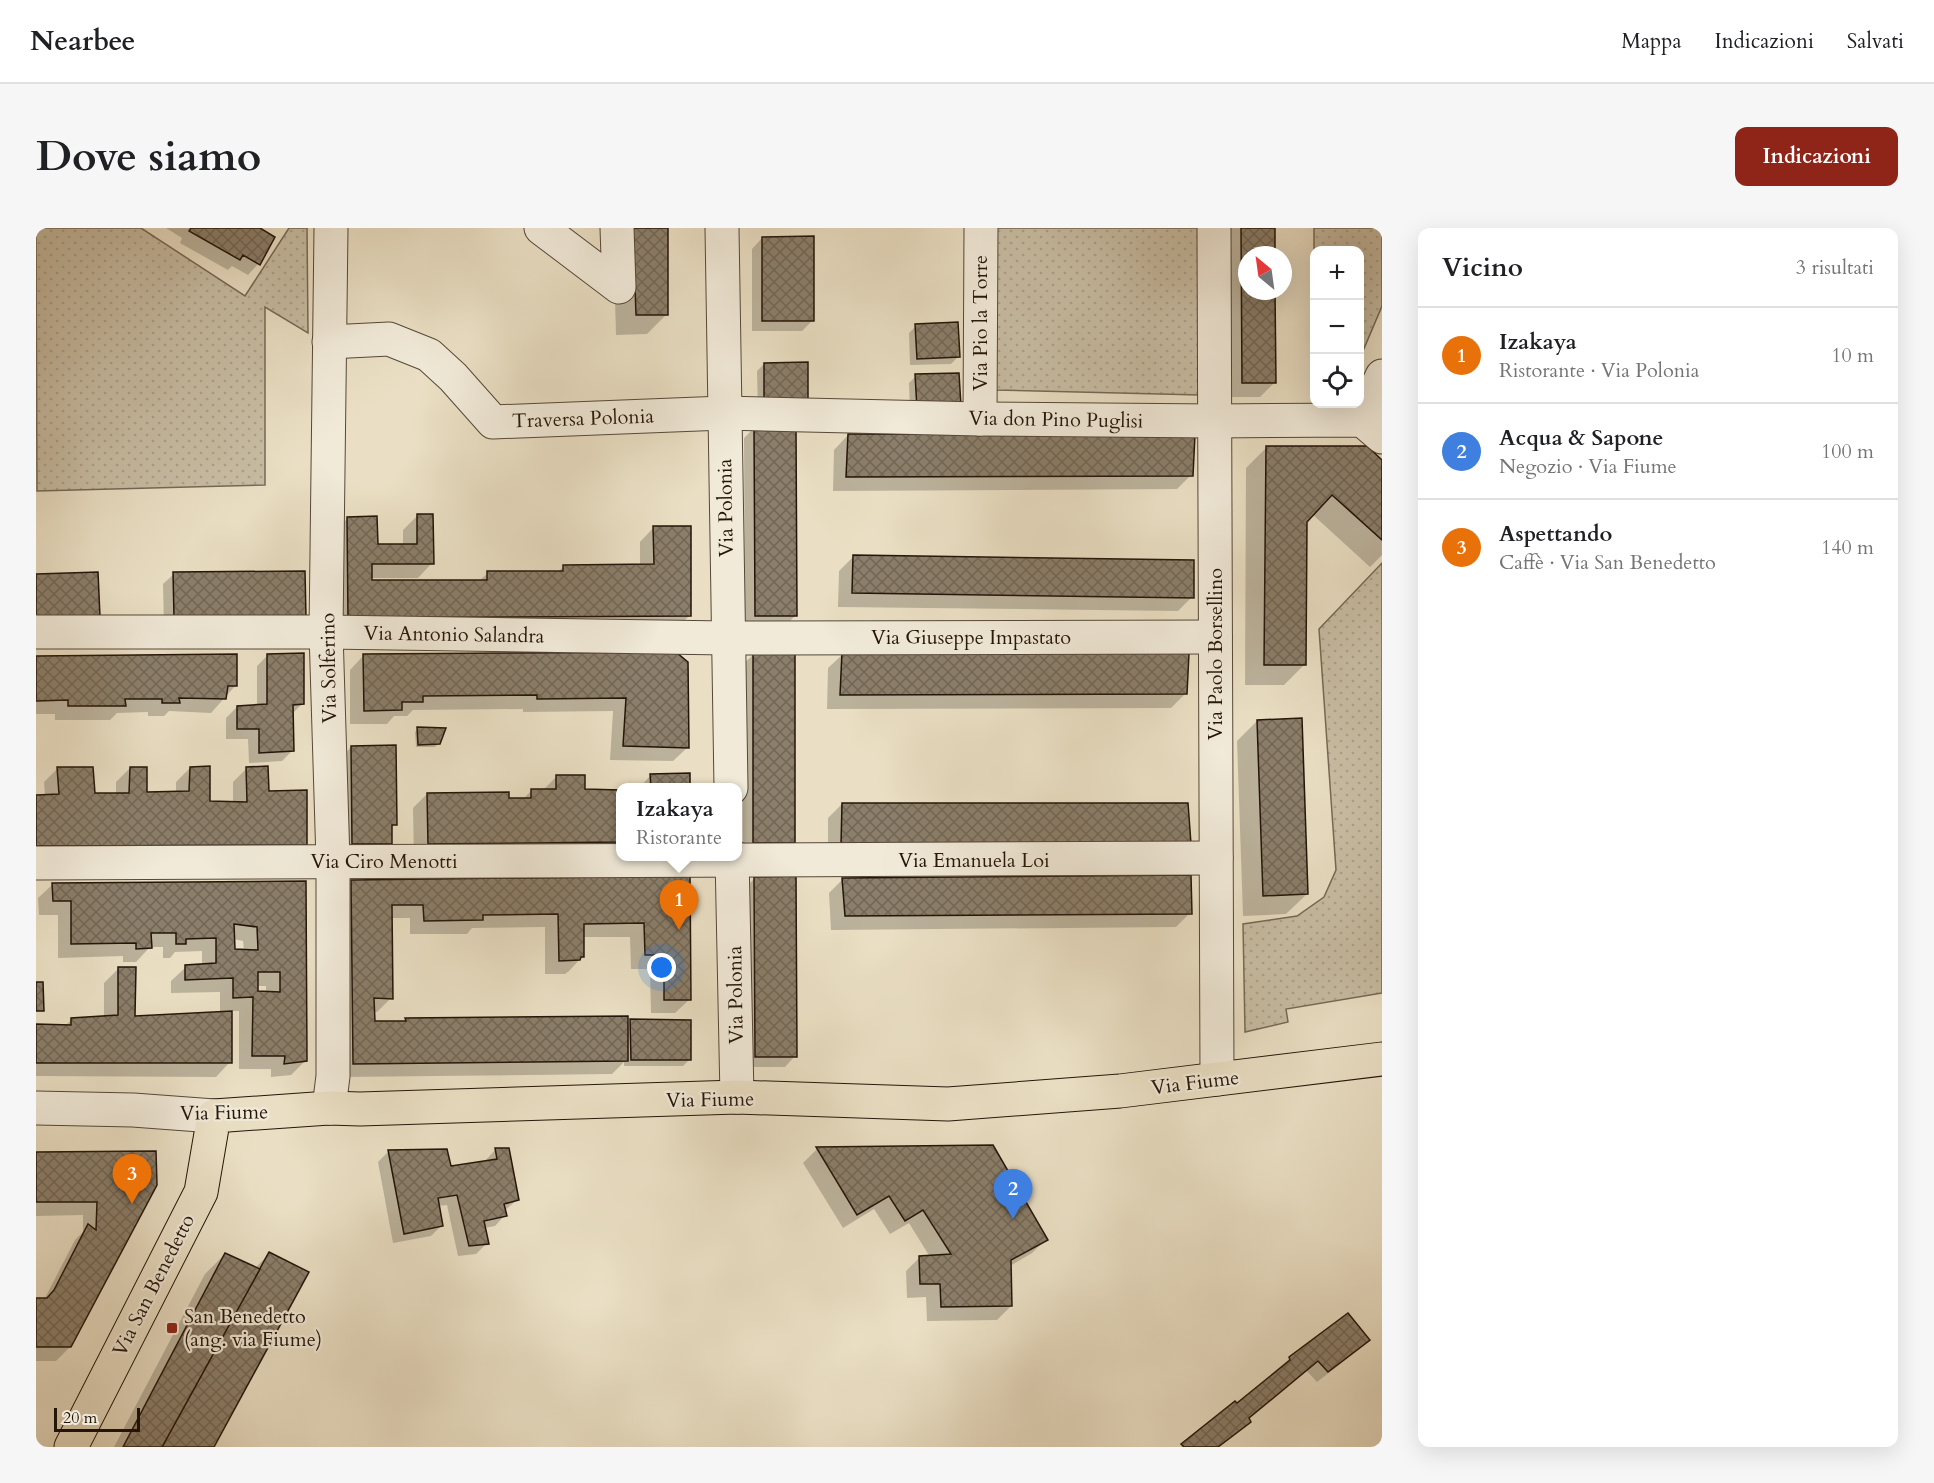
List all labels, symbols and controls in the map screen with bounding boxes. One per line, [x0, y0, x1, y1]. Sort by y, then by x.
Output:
text: Nearbee [30, 22, 135, 60]
text: Mappa [1621, 27, 1681, 56]
text: Indicazioni [1714, 27, 1814, 56]
text: Salvati [1847, 27, 1904, 56]
button: Indicazioni [1735, 127, 1898, 186]
text: Dove siamo [36, 128, 261, 185]
north arrow [1238, 246, 1292, 300]
map controls [1310, 246, 1364, 408]
button: + [1310, 246, 1364, 300]
text: Vicino [1442, 250, 1523, 285]
text: 3 risultati [1796, 254, 1874, 281]
street label: Via Pio la Torre [967, 255, 994, 391]
button: − [1310, 300, 1364, 354]
text: Izakaya [1499, 327, 1577, 357]
text: 1 [1456, 342, 1467, 369]
text: 10 m [1831, 342, 1874, 369]
button: locate [1310, 354, 1364, 408]
text: Ristorante · Via Polonia [1499, 357, 1699, 384]
street label: Traversa Polonia [512, 403, 655, 434]
street label: Via don Pino Puglisi [968, 404, 1144, 435]
text: Acqua & Sapone [1499, 423, 1664, 453]
text: 2 [1456, 438, 1467, 465]
text: 100 m [1821, 438, 1874, 465]
text: Negozio · Via Fiume [1499, 453, 1677, 480]
street label: Via Polonia [711, 458, 740, 557]
text: Aspettando [1499, 519, 1612, 549]
text: 3 [1456, 534, 1467, 561]
text: 140 m [1821, 534, 1874, 561]
text: Caffè · Via San Benedetto [1499, 549, 1716, 576]
street label: Via Paolo Borsellino [1202, 568, 1229, 740]
street label: Via Solferino [314, 612, 343, 723]
street label: Via Antonio Salandra [363, 619, 545, 650]
street label: Via Giuseppe Impastato [871, 624, 1071, 651]
popup [616, 783, 742, 861]
text: Izakaya [636, 794, 714, 824]
text: Ristorante [636, 824, 722, 851]
street label: Via Emanuela Loi [898, 847, 1050, 874]
street label: Via Ciro Menotti [310, 848, 458, 875]
pin: 1 [660, 880, 698, 930]
street label: Via Polonia [721, 945, 750, 1044]
your location [647, 953, 676, 982]
street label: Via Fiume [1150, 1064, 1241, 1101]
street label: Via Fiume [666, 1085, 754, 1114]
street label: Via Fiume [180, 1098, 268, 1127]
pin: 3 [112, 1154, 152, 1204]
pin: 2 [994, 1170, 1032, 1219]
street label: Via San Benedetto [106, 1209, 201, 1361]
place label: San Benedetto (ang. via Fiume) [184, 1303, 322, 1353]
marker: San Benedetto (ang. via Fiume) [165, 1321, 179, 1335]
scale bar [54, 1405, 140, 1432]
text: 20 m [63, 1407, 97, 1429]

